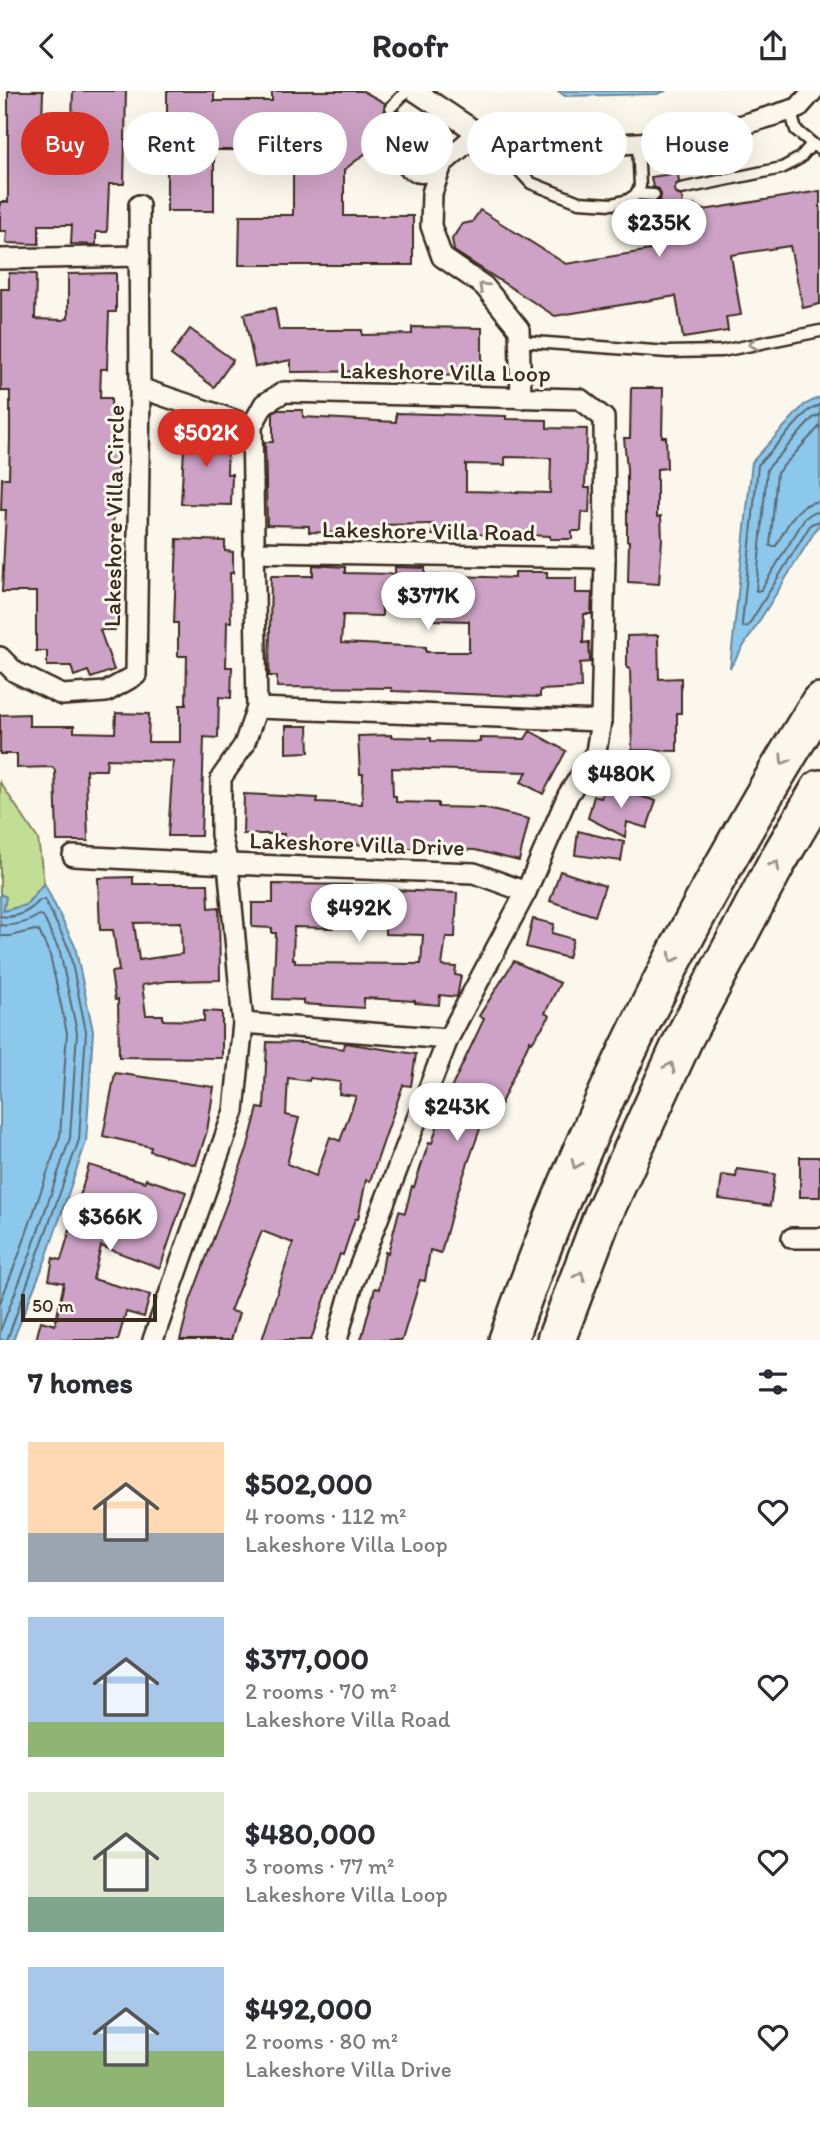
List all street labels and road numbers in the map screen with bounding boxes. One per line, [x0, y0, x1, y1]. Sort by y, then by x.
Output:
street label: Lakeshore Villa Loop [339, 355, 551, 388]
street label: Lakeshore Villa Circle [97, 405, 130, 627]
street label: Lakeshore Villa Road [322, 514, 536, 547]
street label: Lakeshore Villa Drive [249, 825, 465, 862]

